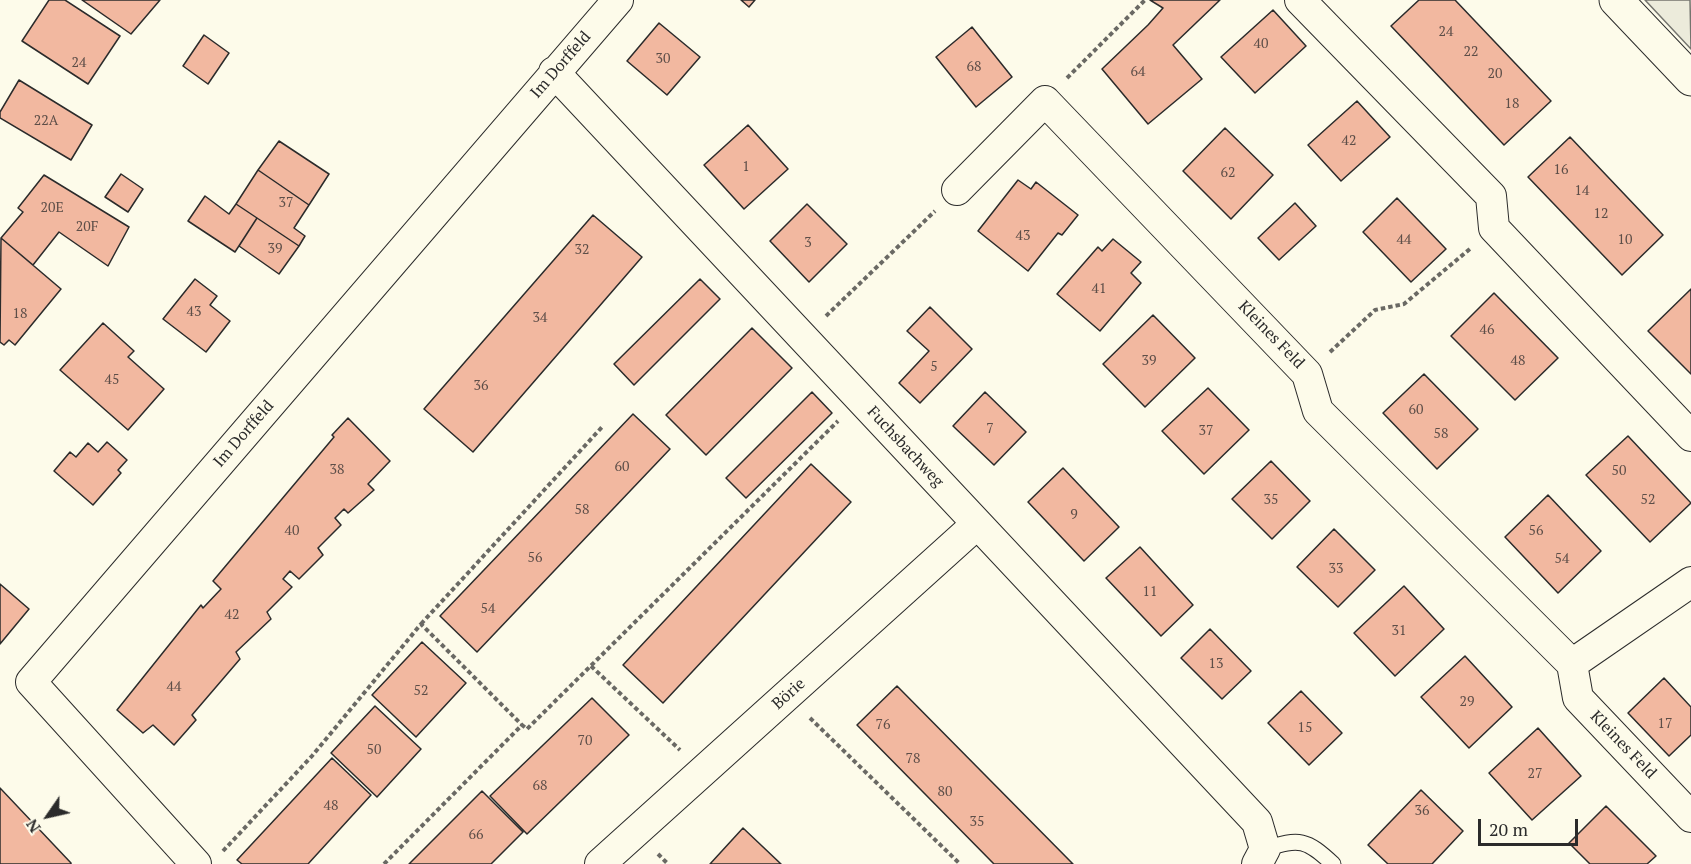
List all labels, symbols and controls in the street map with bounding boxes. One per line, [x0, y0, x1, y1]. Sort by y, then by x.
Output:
house number: 24 [1439, 24, 1453, 40]
street label: Im Dorffeld [527, 28, 595, 102]
house number: 40 [1254, 36, 1268, 52]
house number: 22 [1464, 44, 1478, 60]
house number: 30 [656, 51, 670, 67]
house number: 24 [72, 55, 86, 71]
house number: 68 [967, 59, 981, 75]
house number: 64 [1131, 64, 1145, 80]
house number: 20 [1488, 66, 1502, 82]
house number: 18 [1505, 96, 1519, 112]
house number: 22A [34, 113, 58, 129]
house number: 42 [1342, 133, 1356, 149]
house number: 1 [742, 159, 750, 175]
house number: 16 [1554, 162, 1568, 178]
house number: 62 [1221, 165, 1235, 181]
house number: 14 [1575, 183, 1589, 199]
house number: 37 [279, 195, 293, 211]
house number: 20E [40, 200, 64, 216]
house number: 12 [1594, 206, 1608, 222]
house number: 20F [76, 219, 98, 235]
house number: 43 [1016, 228, 1030, 244]
house number: 44 [1397, 232, 1411, 248]
house number: 10 [1618, 232, 1632, 248]
house number: 3 [804, 235, 812, 251]
house number: 39 [268, 241, 282, 257]
house number: 32 [575, 242, 589, 258]
house number: 41 [1092, 281, 1106, 297]
street label: Kleines Feld [1234, 297, 1308, 373]
house number: 43 [187, 304, 201, 320]
house number: 18 [13, 306, 27, 322]
house number: 34 [533, 310, 547, 326]
house number: 46 [1480, 322, 1494, 338]
house number: 39 [1142, 353, 1156, 369]
house number: 48 [1511, 353, 1525, 369]
house number: 5 [930, 359, 938, 375]
house number: 45 [105, 372, 119, 388]
house number: 36 [474, 378, 488, 394]
street label: Im Dorffeld [210, 397, 278, 471]
house number: 60 [1409, 402, 1423, 418]
street label: Fuchsbachweg [863, 403, 947, 491]
house number: 7 [986, 421, 994, 437]
house number: 37 [1199, 423, 1213, 439]
house number: 58 [1434, 426, 1448, 442]
house number: 60 [615, 459, 629, 475]
house number: 38 [330, 462, 344, 478]
house number: 50 [1612, 463, 1626, 479]
house number: 35 [1264, 492, 1278, 508]
house number: 52 [1641, 492, 1655, 508]
house number: 58 [575, 502, 589, 518]
house number: 9 [1070, 507, 1078, 523]
house number: 40 [285, 523, 299, 539]
house number: 56 [1529, 523, 1543, 539]
house number: 56 [528, 550, 542, 566]
house number: 54 [1555, 551, 1569, 567]
house number: 33 [1329, 561, 1343, 577]
house number: 11 [1143, 584, 1157, 600]
house number: 54 [481, 601, 495, 617]
house number: 42 [225, 607, 239, 623]
house number: 31 [1392, 623, 1406, 639]
house number: 13 [1209, 656, 1223, 672]
street label: Börie [769, 674, 809, 714]
house number: 44 [167, 679, 181, 695]
house number: 52 [414, 683, 428, 699]
house number: 29 [1460, 694, 1474, 710]
street label: Kleines Feld [1586, 707, 1660, 783]
house number: 17 [1658, 716, 1672, 732]
house number: 76 [876, 717, 890, 733]
house number: 15 [1298, 720, 1312, 736]
house number: 70 [578, 733, 592, 749]
house number: 50 [367, 742, 381, 758]
house number: 78 [906, 751, 920, 767]
house number: 27 [1528, 766, 1542, 782]
house number: 68 [533, 778, 547, 794]
house number: 80 [938, 784, 952, 800]
north arrow [18, 786, 78, 846]
house number: 48 [324, 798, 338, 814]
house number: 36 [1415, 803, 1429, 819]
scale bar [1481, 807, 1582, 845]
house number: 35 [970, 814, 984, 830]
text: N [21, 815, 46, 837]
text: 20 m [1489, 817, 1528, 841]
house number: 66 [469, 827, 483, 843]

